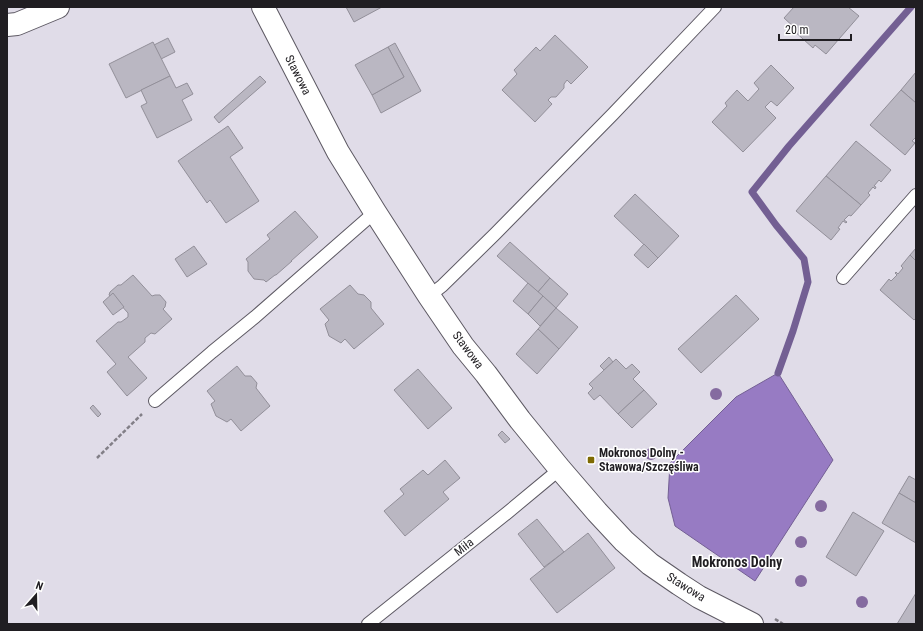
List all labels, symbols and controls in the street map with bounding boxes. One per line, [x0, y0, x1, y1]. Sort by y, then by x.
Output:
scale bar [779, 16, 851, 42]
text: 20 m [785, 23, 809, 37]
street label: Stawowa [282, 53, 314, 98]
street label: Stawowa [450, 329, 487, 372]
place label: Mokronos Dolny - Stawowa/Szczęśliwa [599, 446, 699, 474]
marker: Mokronos Dolny - Stawowa/Szczęśliwa [586, 455, 596, 465]
street label: Miła [452, 535, 477, 559]
district label: Mokronos Dolny [692, 554, 783, 570]
street label: Stawowa [664, 570, 708, 604]
north arrow [16, 575, 56, 615]
text: N [34, 579, 45, 593]

